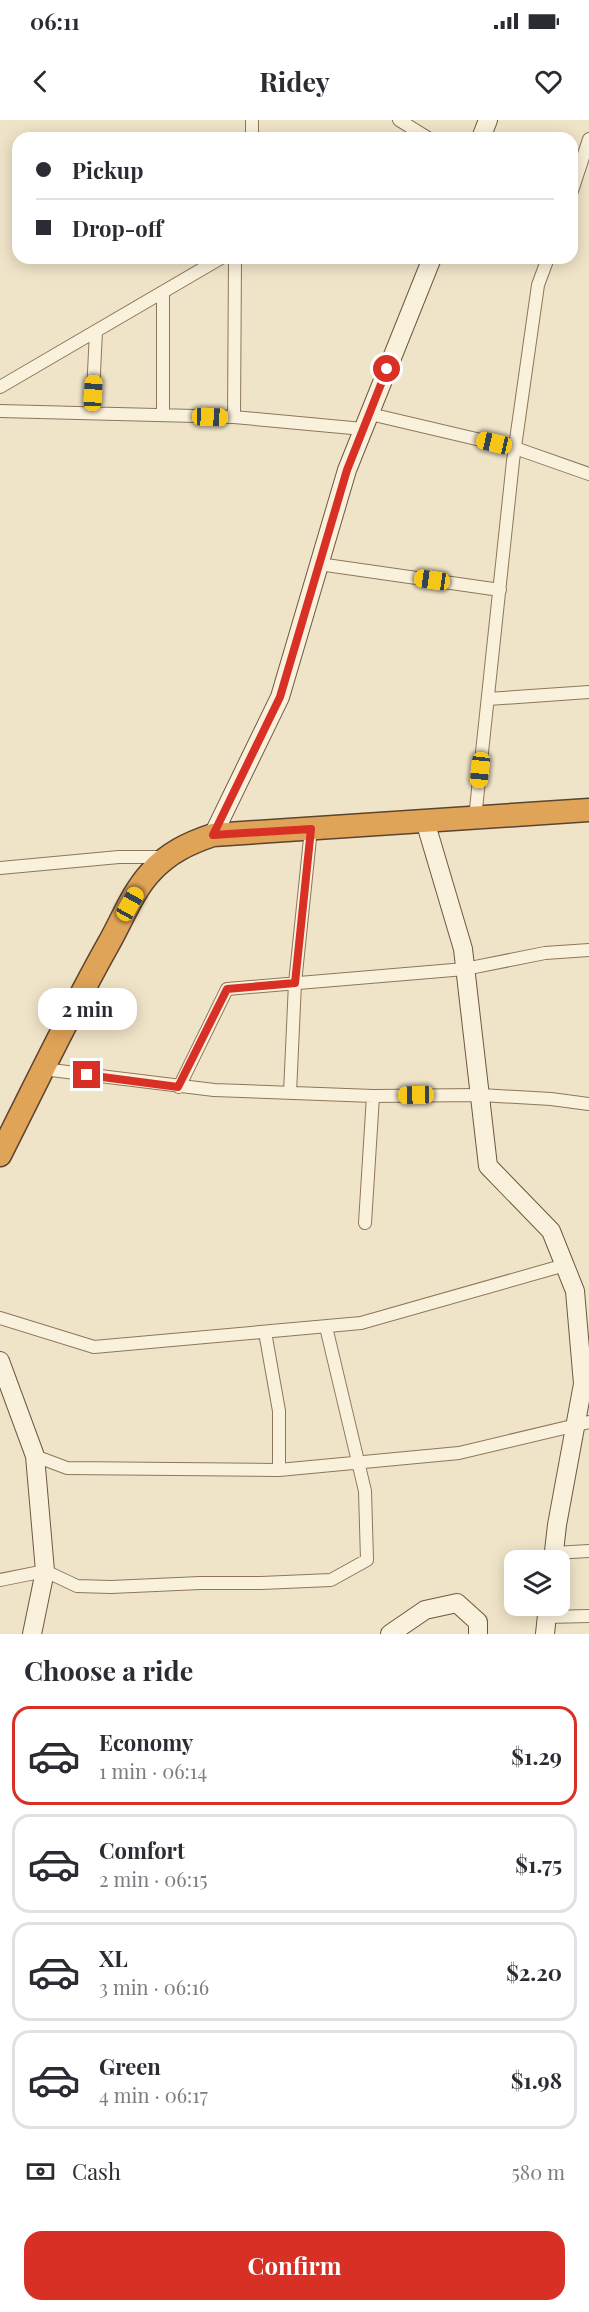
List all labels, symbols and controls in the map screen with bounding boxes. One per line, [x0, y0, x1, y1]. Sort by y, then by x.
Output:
text: 06:11 [30, 6, 80, 36]
text: Ridey [259, 63, 330, 99]
icon: back [24, 65, 57, 98]
icon: heart [532, 65, 565, 98]
text: Pickup [72, 155, 143, 185]
text: Drop-off [72, 213, 163, 243]
route start [373, 355, 400, 382]
car [83, 375, 103, 411]
car [192, 407, 228, 427]
car [474, 430, 514, 456]
car [413, 569, 451, 591]
car [469, 751, 491, 789]
car [113, 884, 147, 924]
callout: 2 min [38, 988, 136, 1030]
text: 2 min [62, 995, 113, 1022]
route end [73, 1061, 100, 1088]
car [398, 1086, 434, 1104]
map controls [504, 1550, 570, 1616]
button: layers [504, 1550, 570, 1616]
text: Choose a ride [24, 1652, 193, 1688]
text: Economy [99, 1727, 193, 1757]
icon: car [27, 1729, 81, 1783]
text: $1.29 [511, 1741, 562, 1771]
text: 1 min · 06:14 [99, 1757, 207, 1784]
text: Comfort [99, 1835, 185, 1865]
icon: car [27, 1837, 81, 1891]
text: $1.75 [515, 1849, 562, 1879]
text: 2 min · 06:15 [99, 1865, 207, 1892]
text: XL [99, 1943, 128, 1973]
icon: car [27, 1945, 81, 1999]
text: $2.20 [506, 1957, 562, 1987]
text: 3 min · 06:16 [99, 1973, 209, 2000]
text: Green [99, 2051, 161, 2081]
icon: car [27, 2053, 81, 2107]
text: $1.98 [511, 2065, 562, 2095]
text: 4 min · 06:17 [99, 2081, 208, 2108]
icon: cash [24, 2155, 57, 2188]
text: Cash [72, 2156, 121, 2186]
text: 580 m [512, 2158, 565, 2185]
button: Confirm [24, 2231, 565, 2300]

